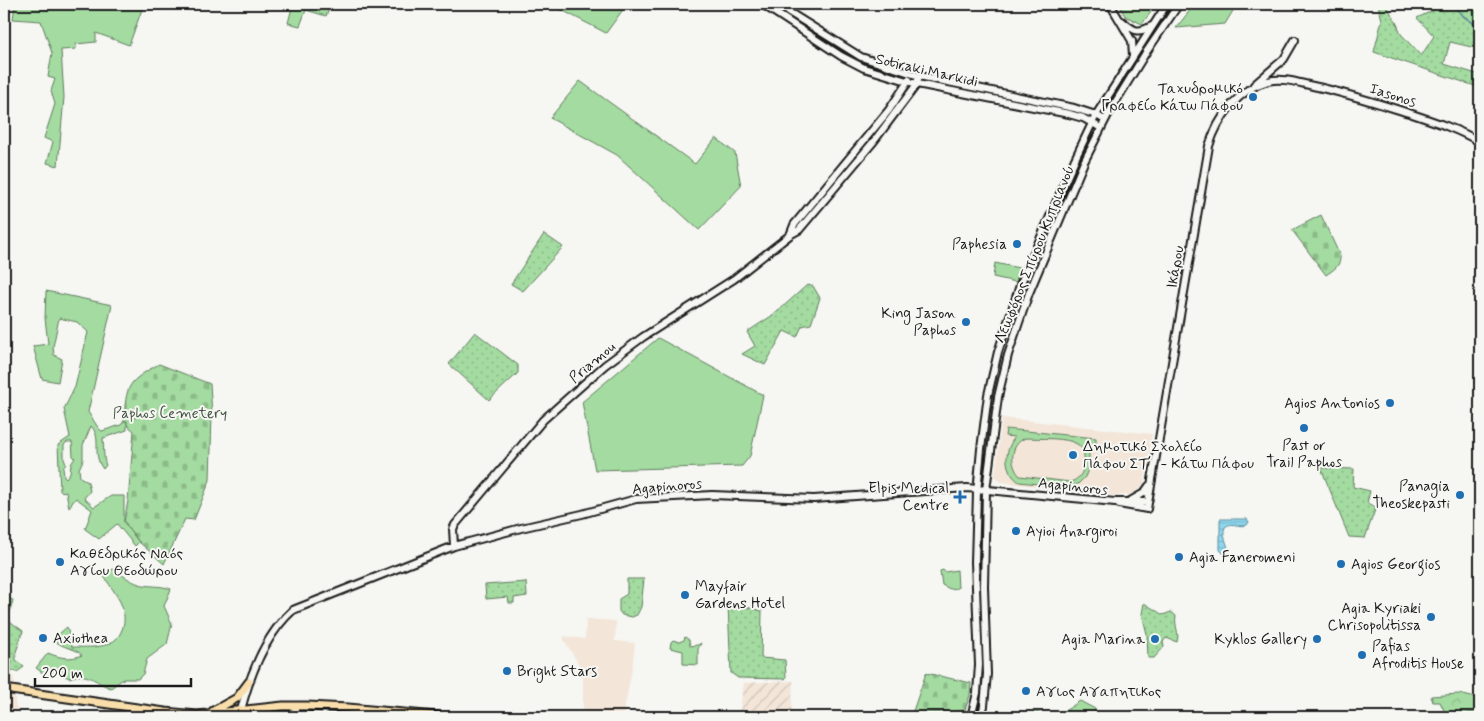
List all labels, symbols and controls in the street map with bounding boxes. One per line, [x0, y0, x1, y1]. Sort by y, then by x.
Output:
street label: Sotiraki Markidi [874, 49, 980, 92]
place label: Ταχυδρομικό Γραφείο Κάτω Πάφου [1101, 79, 1243, 116]
street label: Iasonos [1367, 79, 1419, 113]
marker: Ταχυδρομικό Γραφείο Κάτω Πάφου [1247, 91, 1259, 103]
street label: Λεωφόρος Σπύρου Κυπριανού [990, 163, 1080, 346]
place label: Paphesia [952, 235, 1007, 255]
marker: Paphesia [1011, 238, 1023, 250]
street label: Ικάρου [1162, 244, 1190, 290]
place label: King Jason Paphos [881, 304, 956, 341]
marker: King Jason Paphos [960, 316, 972, 328]
street label: Priamou [565, 337, 620, 388]
place label: Agios Antonios [1284, 394, 1380, 414]
marker: Agios Antonios [1384, 397, 1396, 409]
park label: Paphos Cemetery [113, 404, 227, 424]
marker: Past or Trail Paphos [1298, 422, 1310, 434]
place label: Past or Trail Paphos [1266, 436, 1342, 473]
place label: Δημοτικό Σχολείο Πάφου ΣΤ΄ - Κάτω Πάφου [1083, 437, 1254, 474]
marker: Δημοτικό Σχολείο Πάφου ΣΤ΄ - Κάτω Πάφου [1067, 449, 1079, 461]
street label: Agapinoros [1037, 473, 1109, 501]
street label: Agapinoros [631, 474, 703, 500]
place label: Panagia Theoskepasti [1373, 477, 1450, 514]
place label: Elpis Medical Centre [868, 479, 949, 516]
marker: Panagia Theoskepasti [1454, 489, 1466, 501]
marker: Elpis Medical Centre [953, 490, 967, 504]
place label: Ayioi Anargiroi [1026, 522, 1118, 543]
marker: Ayioi Anargiroi [1010, 525, 1022, 537]
place label: Καθεδρικός Ναός Αγίου Θεοδώρου [70, 544, 183, 581]
place label: Agia Faneromeni [1189, 548, 1295, 568]
marker: Agia Faneromeni [1173, 551, 1185, 563]
place label: Agios Georgios [1351, 555, 1440, 576]
marker: Καθεδρικός Ναός Αγίου Θεοδώρου [54, 556, 66, 568]
marker: Agios Georgios [1335, 558, 1347, 570]
place label: Mayfair Gardens Hotel [695, 577, 786, 614]
marker: Mayfair Gardens Hotel [679, 589, 691, 601]
place label: Agia Kyriaki Chrisopolitissa [1328, 599, 1421, 636]
marker: Agia Kyriaki Chrisopolitissa [1425, 611, 1437, 623]
place label: Axiothea [53, 629, 108, 649]
place label: Agia Marina [1061, 630, 1146, 650]
place label: Kyklos Gallery [1214, 630, 1307, 650]
marker: Axiothea [37, 632, 49, 644]
marker: Agia Marina [1149, 633, 1161, 645]
marker: Kyklos Gallery [1311, 633, 1323, 645]
place label: Pafias Afroditis House [1372, 637, 1464, 674]
marker: Pafias Afroditis House [1356, 649, 1368, 661]
scale bar [35, 656, 191, 688]
place label: Bright Stars [517, 662, 597, 683]
text: 200 m [42, 664, 83, 684]
marker: Bright Stars [501, 665, 513, 677]
place label: Αγιος Αγαπητικος [1036, 682, 1162, 702]
marker: Αγιος Αγαπητικος [1020, 685, 1032, 697]

